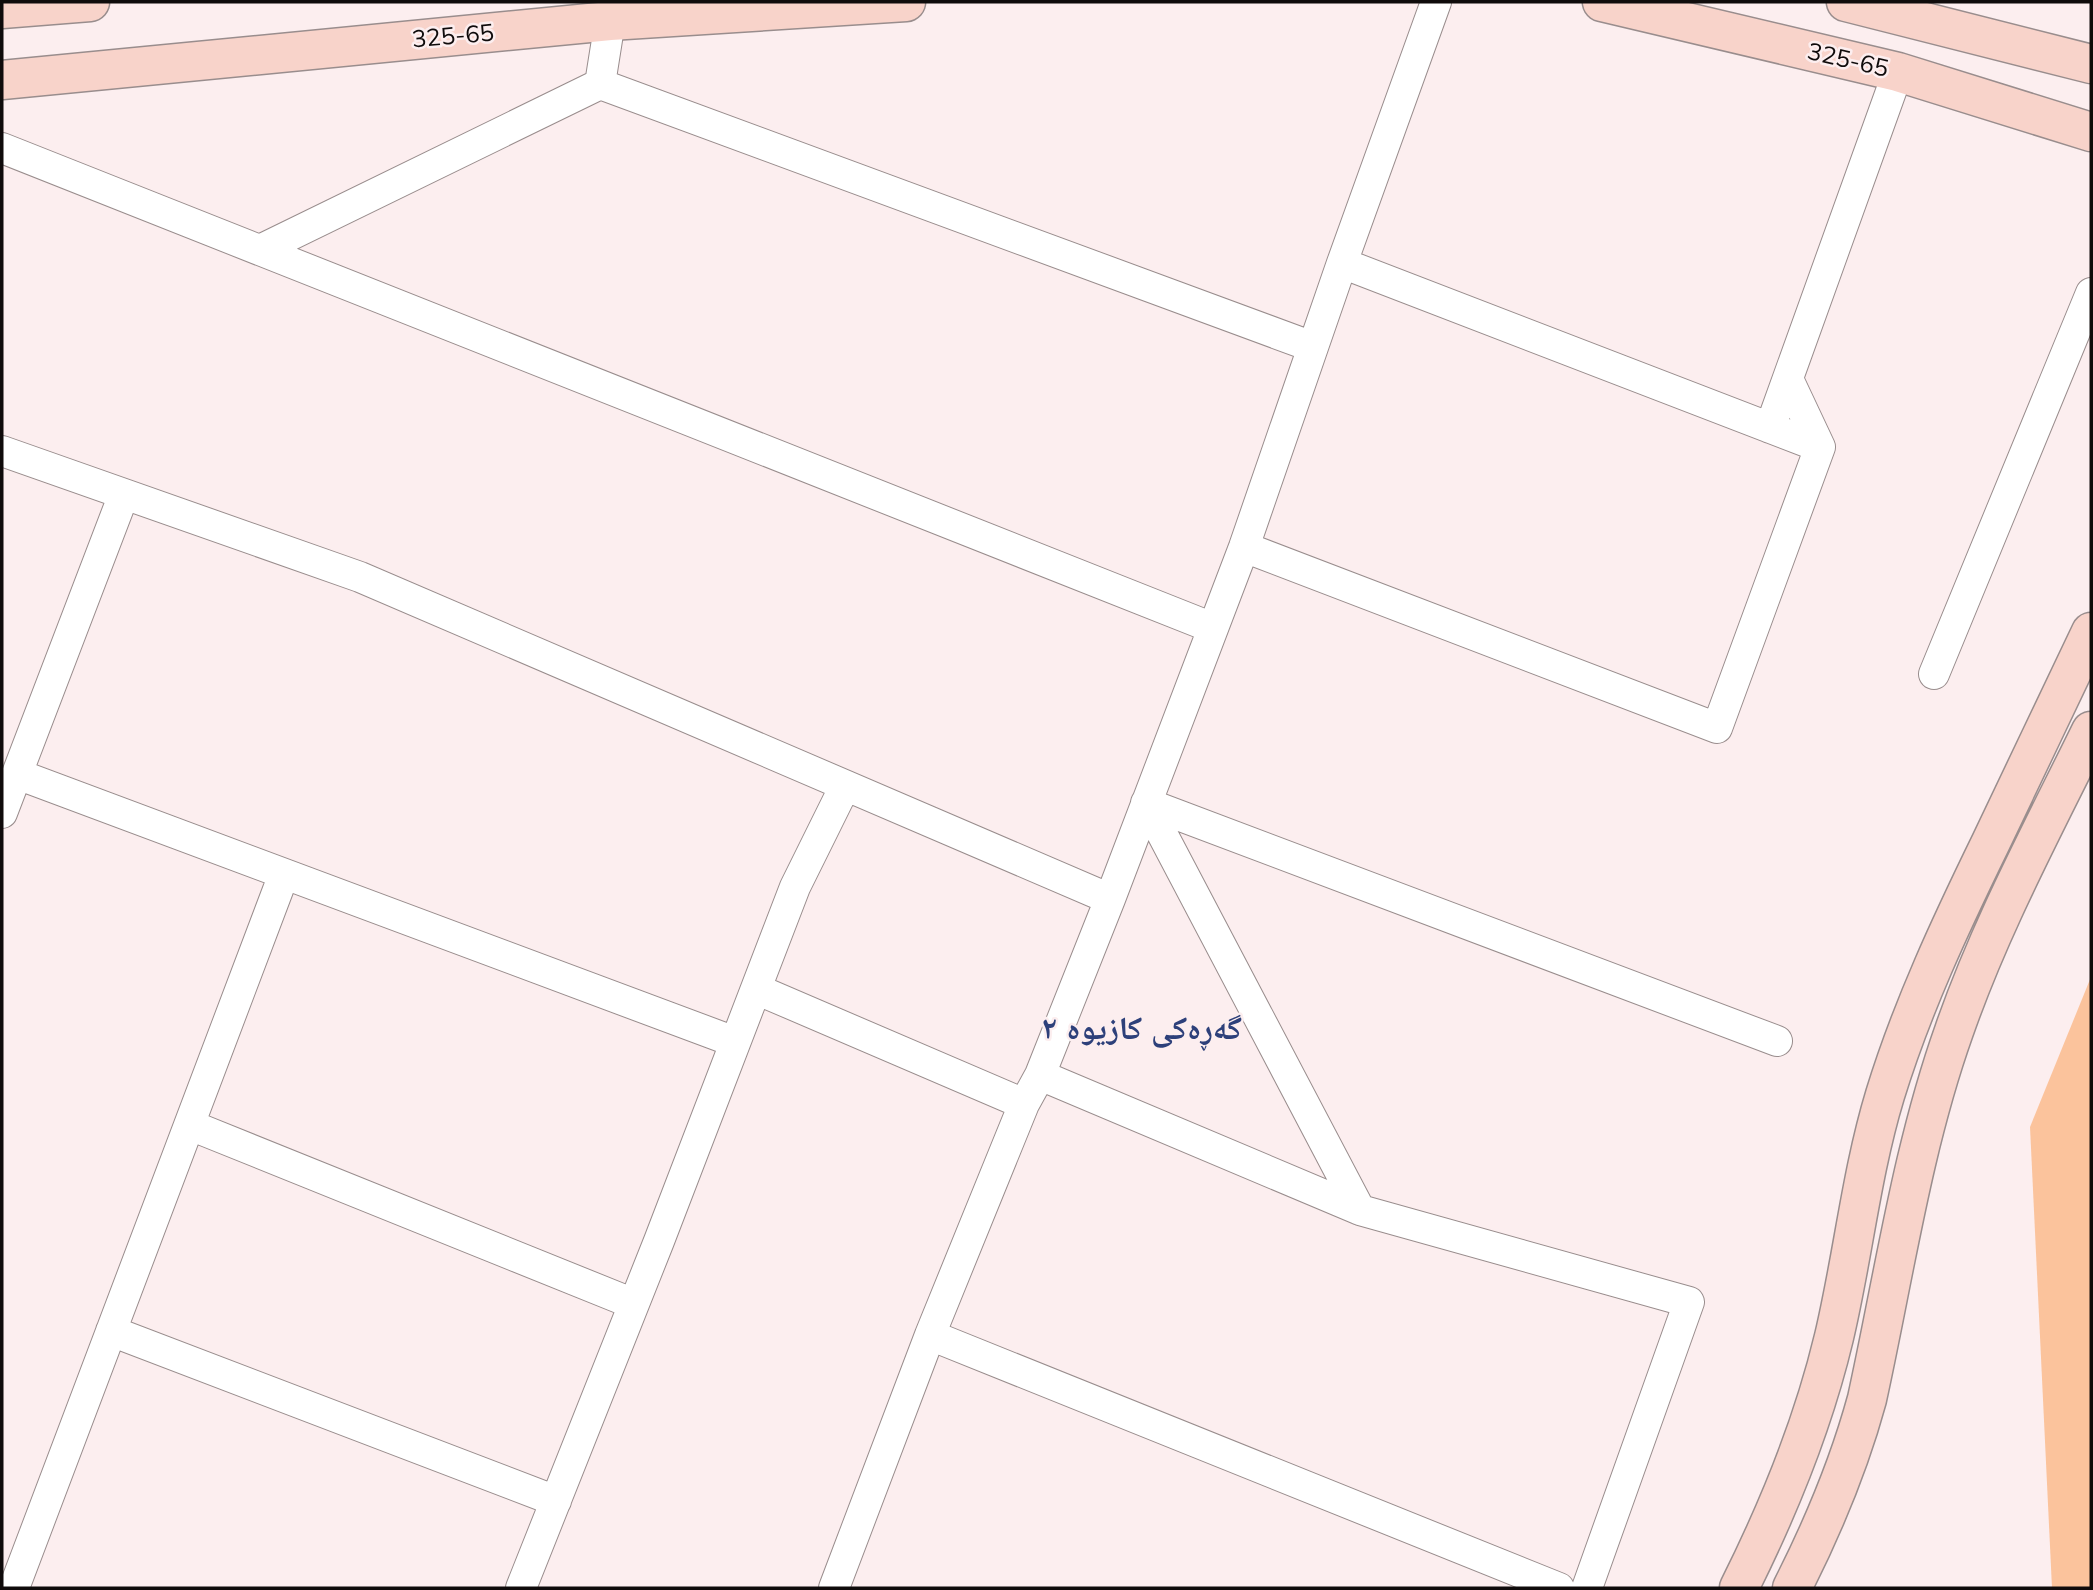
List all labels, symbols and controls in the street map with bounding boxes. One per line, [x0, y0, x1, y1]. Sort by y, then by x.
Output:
street label: 325-65 [411, 16, 495, 54]
street label: 325-65 [1805, 35, 1892, 83]
district label: گەڕەکی کازیوە ٢ [1042, 1007, 1242, 1051]

